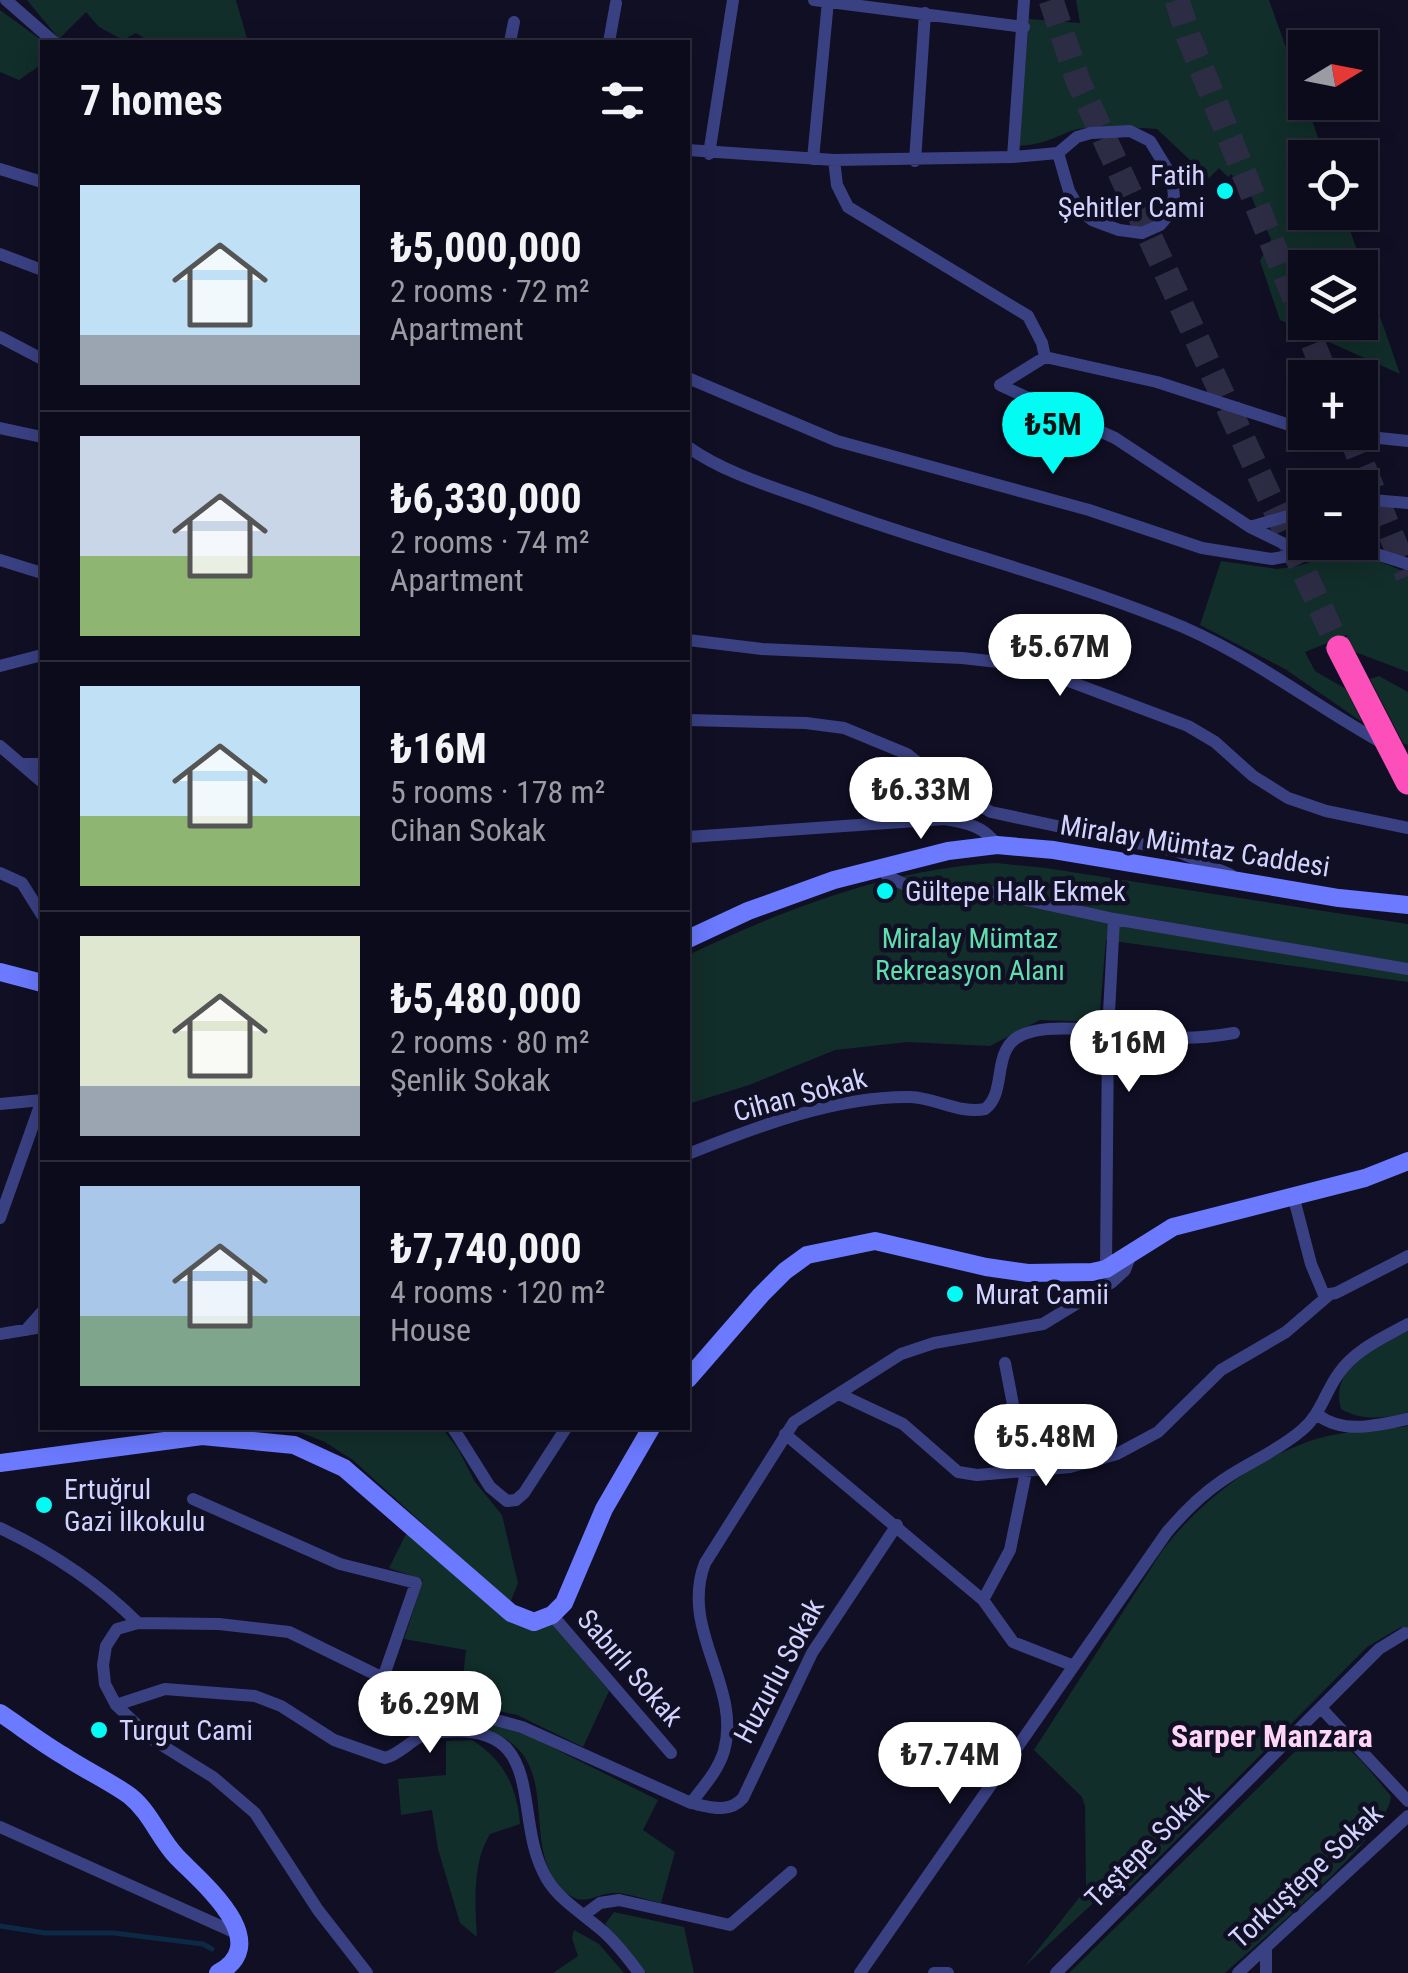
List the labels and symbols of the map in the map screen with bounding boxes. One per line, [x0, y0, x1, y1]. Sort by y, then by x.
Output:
north arrow [1288, 30, 1378, 120]
place label: Fatih Şehitler Cami [1058, 159, 1205, 224]
marker: Fatih Şehitler Cami [1214, 180, 1236, 202]
pin: ₺5M [1005, 392, 1101, 477]
pin: ₺5.67M [979, 614, 1141, 699]
pin: ₺6.33M [840, 757, 1002, 842]
street label: Miralay Mümtaz Caddesi [1058, 808, 1332, 884]
place label: Gültepe Halk Ekmek [905, 875, 1126, 908]
marker: Gültepe Halk Ekmek [874, 880, 896, 902]
park label: Miralay Mümtaz Rekreasyon Alanı [875, 922, 1065, 987]
pin: ₺16M [1070, 1010, 1188, 1095]
street label: Cihan Sokak [730, 1061, 871, 1129]
place label: Murat Camii [975, 1278, 1109, 1311]
marker: Murat Camii [944, 1283, 966, 1305]
pin: ₺5.48M [965, 1404, 1127, 1489]
place label: Ertuğrul Gazi İlkokulu [64, 1473, 205, 1538]
marker: Ertuğrul Gazi İlkokulu [33, 1494, 55, 1516]
street label: Huzurlu Sokak [727, 1593, 831, 1749]
street label: Sabırlı Sokak [570, 1603, 690, 1733]
pin: ₺6.29M [349, 1671, 511, 1756]
place label: Turgut Cami [119, 1714, 253, 1747]
district label: Sarper Manzara [1171, 1717, 1373, 1755]
marker: Turgut Cami [88, 1719, 110, 1741]
pin: ₺7.74M [869, 1722, 1031, 1807]
street label: Taştepe Sokak [1078, 1777, 1216, 1915]
street label: Torkuştepe Sokak [1223, 1797, 1389, 1955]

